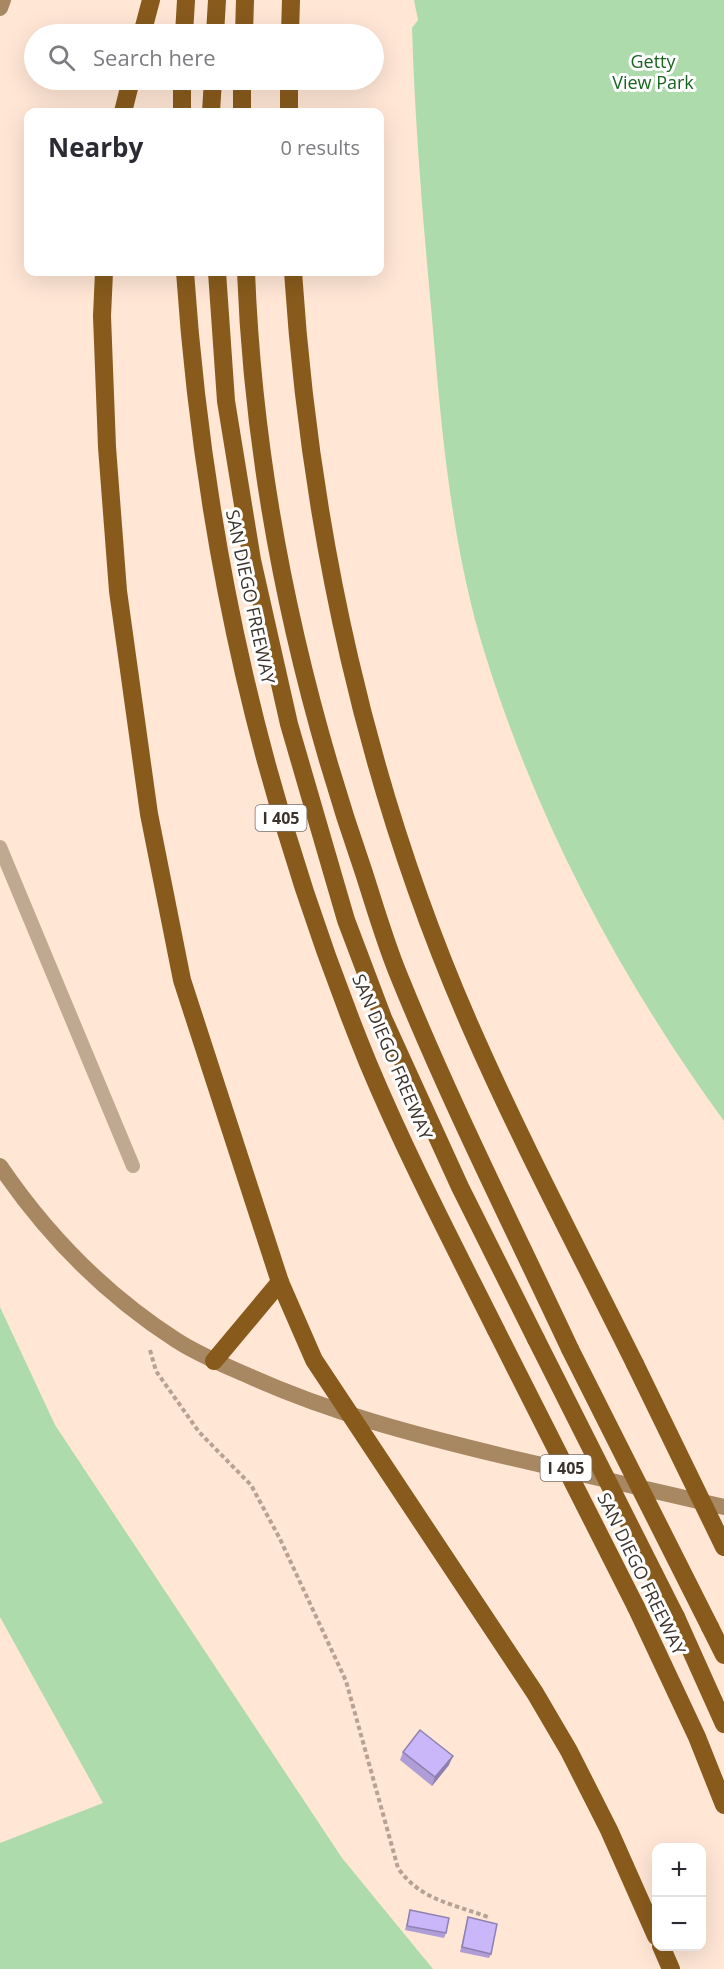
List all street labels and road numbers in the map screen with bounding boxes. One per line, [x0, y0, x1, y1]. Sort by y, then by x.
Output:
street label: SAN DIEGO FREEWAY [221, 507, 281, 687]
road number: I 405 [256, 805, 306, 831]
street label: SAN DIEGO FREEWAY [347, 970, 439, 1144]
road number: I 405 [540, 1455, 592, 1481]
street label: SAN DIEGO FREEWAY [592, 1488, 692, 1660]

